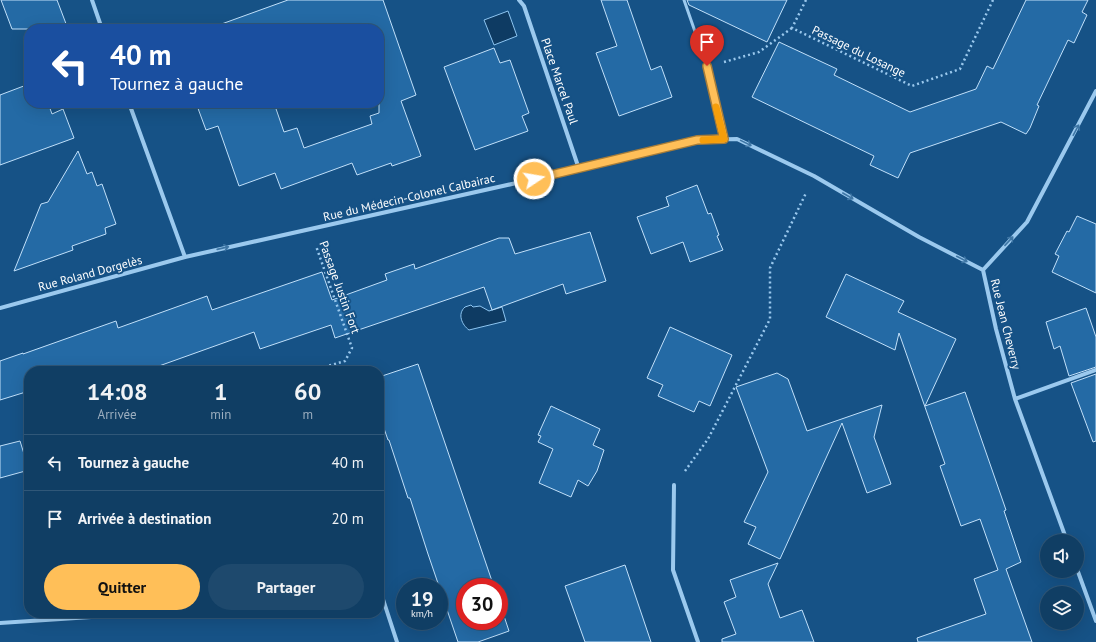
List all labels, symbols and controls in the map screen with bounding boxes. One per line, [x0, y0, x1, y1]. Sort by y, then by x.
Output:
street label: Passage du Losange [810, 22, 908, 80]
pin [690, 25, 724, 66]
icon: arrive [696, 31, 718, 53]
text: 40 m [110, 36, 171, 73]
street label: Place Marcel Paul [538, 36, 582, 127]
icon: left [44, 40, 96, 92]
text: Tournez à gauche [110, 72, 243, 95]
one-way arrow [1072, 124, 1080, 136]
one-way arrow [739, 140, 751, 148]
position arrow [513, 158, 555, 200]
street label: Rue du Médecin-Colonel Calbairac [322, 170, 497, 224]
one-way arrow [842, 192, 854, 200]
one-way arrow [1005, 236, 1014, 246]
street label: Passage Justin Fort [316, 239, 364, 335]
one-way arrow [216, 244, 229, 252]
street label: Rue Roland Dorgelès [36, 252, 144, 294]
one-way arrow [956, 256, 968, 263]
street label: Rue Jean Cheverry [987, 277, 1025, 371]
text: 14:08 [87, 376, 148, 407]
text: 1 [214, 376, 228, 407]
text: 60 [294, 376, 321, 407]
text: Arrivée [98, 406, 137, 423]
text: min [210, 406, 231, 423]
text: m [302, 406, 313, 423]
icon: left [44, 452, 66, 474]
text: Tournez à gauche [78, 453, 189, 472]
text: 40 m [331, 453, 364, 472]
icon: arrive [44, 508, 66, 530]
text: Arrivée à destination [78, 509, 211, 528]
text: 20 m [331, 509, 364, 528]
map controls [1040, 534, 1084, 630]
button: sound [1040, 534, 1084, 578]
button: Quitter [44, 564, 200, 610]
button: Partager [208, 564, 364, 610]
speed limit sign: 30 [456, 578, 508, 630]
text: 19 [411, 586, 433, 612]
button: layers [1040, 586, 1084, 630]
text: km/h [411, 607, 433, 620]

